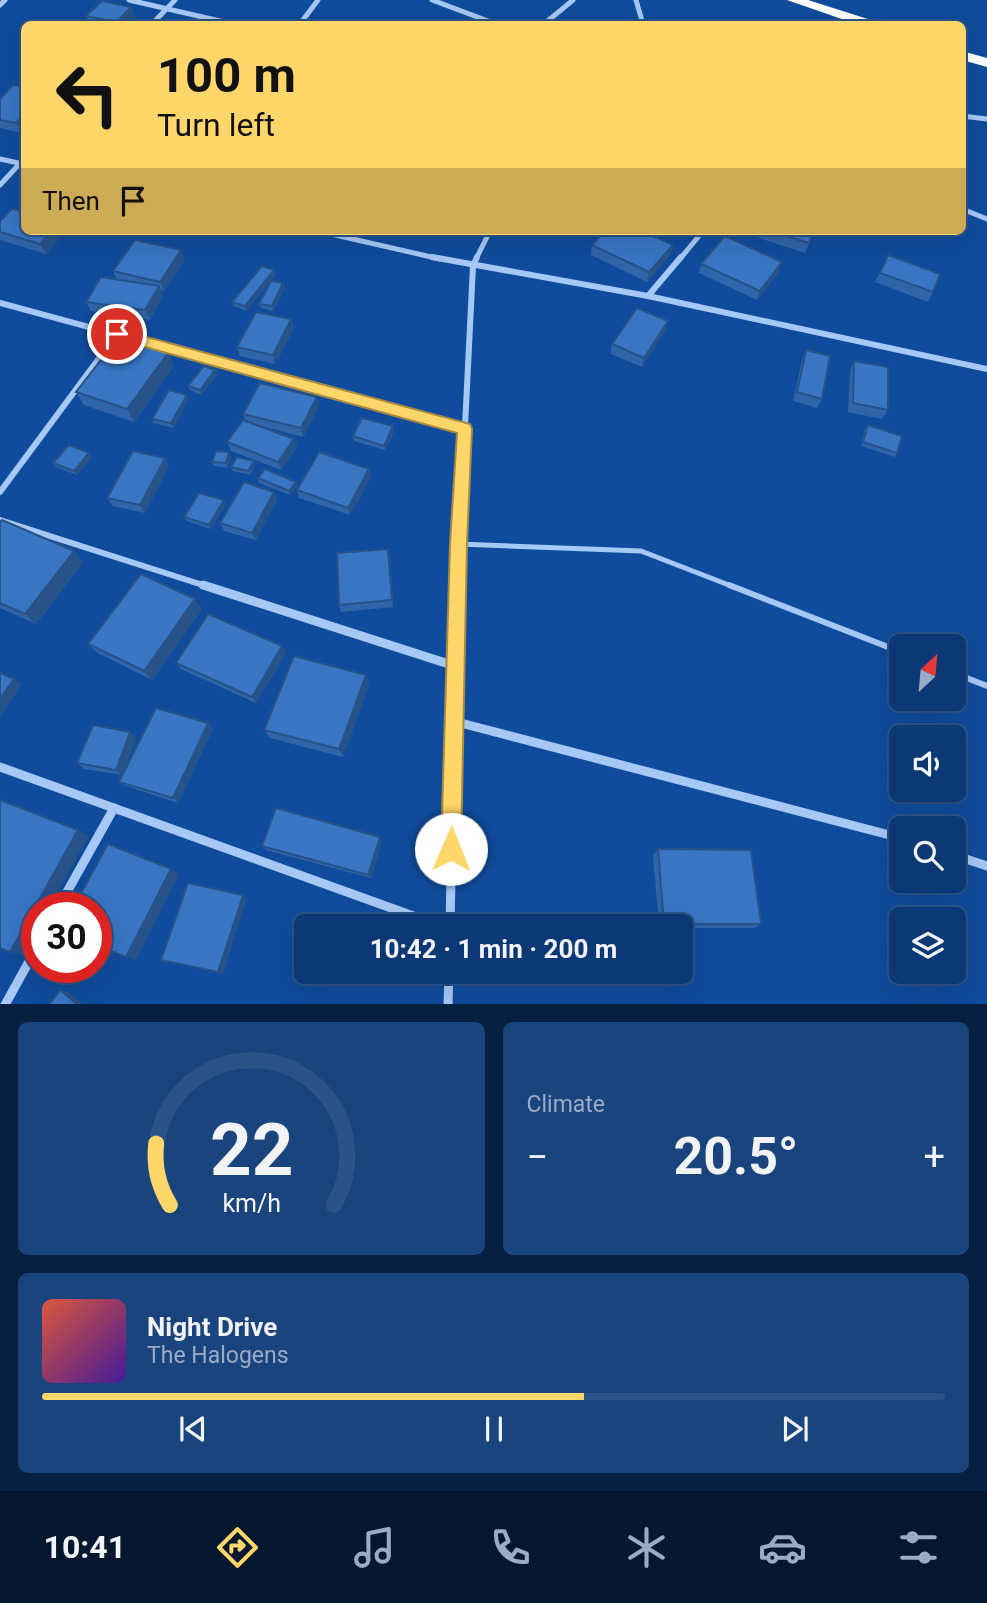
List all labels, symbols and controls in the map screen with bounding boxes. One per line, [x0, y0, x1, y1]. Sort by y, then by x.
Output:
text: 100 m [157, 47, 296, 104]
icon: left [42, 49, 133, 140]
text: Turn left [157, 106, 275, 144]
icon: arrive [114, 182, 152, 220]
text: Then [42, 186, 100, 216]
pin [87, 304, 147, 364]
icon: arrive [98, 315, 136, 353]
north arrow [889, 634, 966, 710]
map controls [889, 634, 966, 984]
button: sound [889, 725, 966, 802]
position arrow [414, 812, 488, 886]
button: search [889, 816, 966, 893]
speed limit sign: 30 [21, 892, 112, 983]
button: layers [889, 907, 966, 984]
text: 10:42 · 1 min · 200 m [370, 934, 617, 964]
text: Climate [527, 1091, 605, 1118]
text: 22 [209, 1107, 293, 1193]
text: 20.5° [673, 1126, 798, 1187]
text: − [527, 1135, 548, 1179]
text: + [923, 1135, 945, 1179]
text: km/h [222, 1188, 281, 1217]
text: Night Drive [147, 1312, 277, 1342]
text: The Halogens [147, 1342, 289, 1369]
icon: previous [174, 1410, 212, 1448]
icon: pause [475, 1410, 513, 1448]
icon: next [776, 1410, 814, 1448]
icon: directions [213, 1523, 262, 1572]
icon: music [350, 1523, 399, 1572]
icon: phone [486, 1523, 535, 1572]
icon: climate [622, 1523, 671, 1572]
icon: car [758, 1523, 807, 1572]
icon: filters [894, 1523, 943, 1572]
text: 10:41 [44, 1528, 126, 1566]

